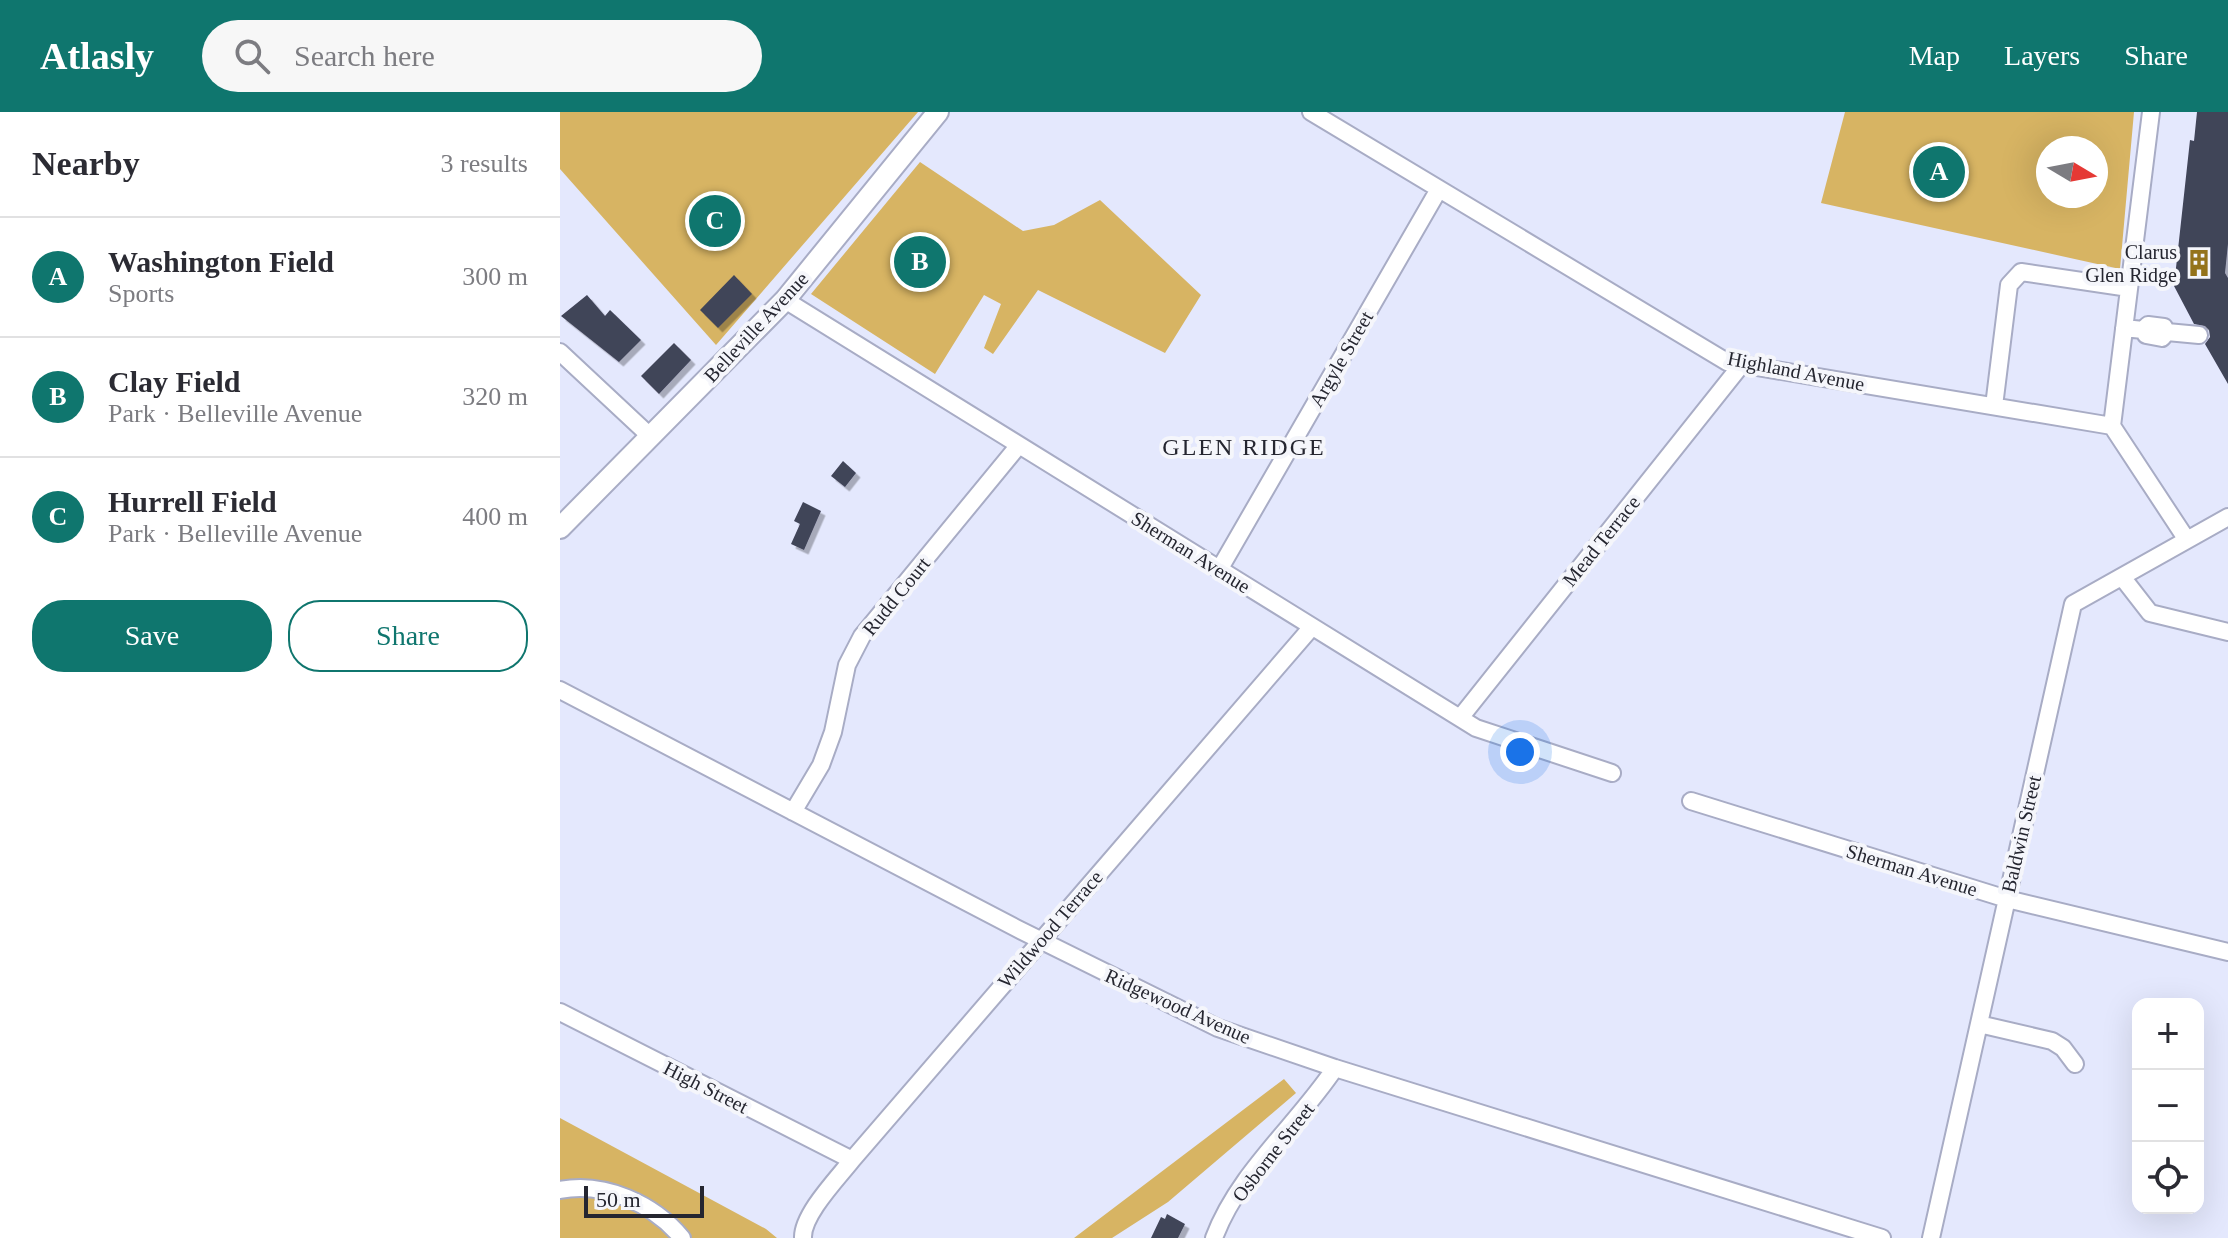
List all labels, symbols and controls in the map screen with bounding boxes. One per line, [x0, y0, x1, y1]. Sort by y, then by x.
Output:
search box [202, 20, 762, 92]
icon: search [230, 34, 274, 78]
text: Atlasly [40, 35, 154, 77]
text: Search here [294, 39, 435, 72]
text: Map [1909, 40, 1960, 71]
text: Layers [2004, 40, 2080, 71]
text: Share [2124, 40, 2188, 71]
north arrow [2036, 136, 2108, 208]
pin: A [1913, 142, 1965, 202]
text: Nearby [32, 145, 140, 182]
text: 3 results [441, 149, 528, 178]
pin: C [689, 191, 741, 251]
pin: B [894, 232, 946, 292]
place label: Clarus Glen Ridge [2085, 241, 2177, 287]
text: Washington Field [108, 245, 334, 278]
building icon: Clarus Glen Ridge [2184, 248, 2214, 278]
text: A [49, 262, 67, 291]
text: 300 m [462, 262, 528, 291]
street label: Belleville Avenue [699, 267, 813, 387]
text: Sports [108, 279, 174, 308]
street label: Argyle Street [1305, 307, 1378, 411]
street label: Highland Avenue [1725, 347, 1866, 396]
text: Clay Field [108, 365, 241, 398]
text: B [49, 382, 67, 411]
text: 320 m [462, 382, 528, 411]
text: Park · Belleville Avenue [108, 399, 362, 428]
district label: GLEN RIDGE [1162, 434, 1326, 460]
text: Hurrell Field [108, 485, 277, 518]
street label: Mead Terrace [1558, 491, 1644, 591]
text: C [49, 502, 67, 531]
text: 400 m [462, 502, 528, 531]
street label: Sherman Avenue [1128, 507, 1254, 597]
text: Park · Belleville Avenue [108, 519, 362, 548]
street label: Rudd Court [858, 552, 934, 639]
button: Save [32, 600, 272, 672]
button: Share [288, 600, 528, 672]
your location [1500, 732, 1540, 772]
street label: Baldwin Street [1997, 773, 2045, 895]
street label: Sherman Avenue [1844, 840, 1980, 900]
street label: Wildwood Terrace [993, 866, 1107, 992]
street label: Ridgewood Avenue [1101, 964, 1254, 1049]
map controls [2132, 998, 2204, 1214]
button: + [2132, 998, 2204, 1070]
street label: High Street [660, 1056, 752, 1119]
button: − [2132, 1070, 2204, 1142]
street label: Osborne Street [1228, 1098, 1319, 1206]
button: locate [2132, 1142, 2204, 1214]
scale bar [584, 1182, 704, 1218]
text: 50 m [596, 1187, 641, 1212]

